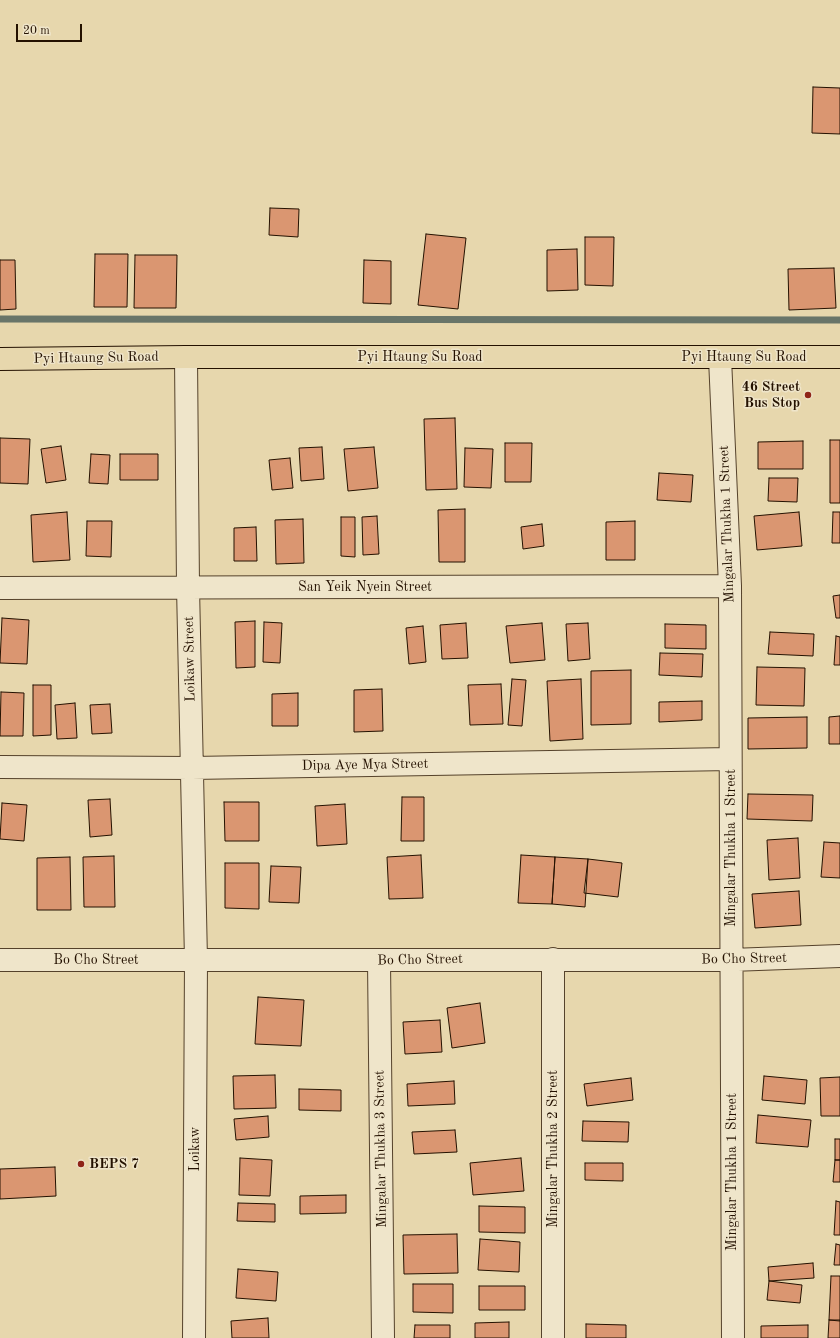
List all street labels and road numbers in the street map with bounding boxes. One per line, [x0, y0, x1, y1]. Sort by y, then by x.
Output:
street label: Pyi Htaung Su Road [33, 349, 159, 367]
street label: Pyi Htaung Su Road [357, 349, 483, 365]
street label: Pyi Htaung Su Road [681, 349, 807, 365]
street label: Mingalar Thukha 1 Street [716, 445, 738, 603]
street label: San Yeik Nyein Street [298, 579, 432, 595]
street label: Loikaw Street [181, 616, 199, 702]
street label: Dipa Aye Mya Street [302, 755, 428, 775]
street label: Mingalar Thukha 1 Street [723, 769, 739, 927]
street label: Bo Cho Street [701, 950, 787, 968]
street label: Bo Cho Street [377, 951, 463, 969]
street label: Bo Cho Street [53, 952, 139, 968]
street label: Mingalar Thukha 3 Street [371, 1070, 391, 1228]
street label: Mingalar Thukha 2 Street [545, 1070, 561, 1228]
street label: Mingalar Thukha 1 Street [724, 1093, 740, 1251]
street label: Loikaw [187, 1127, 203, 1171]

